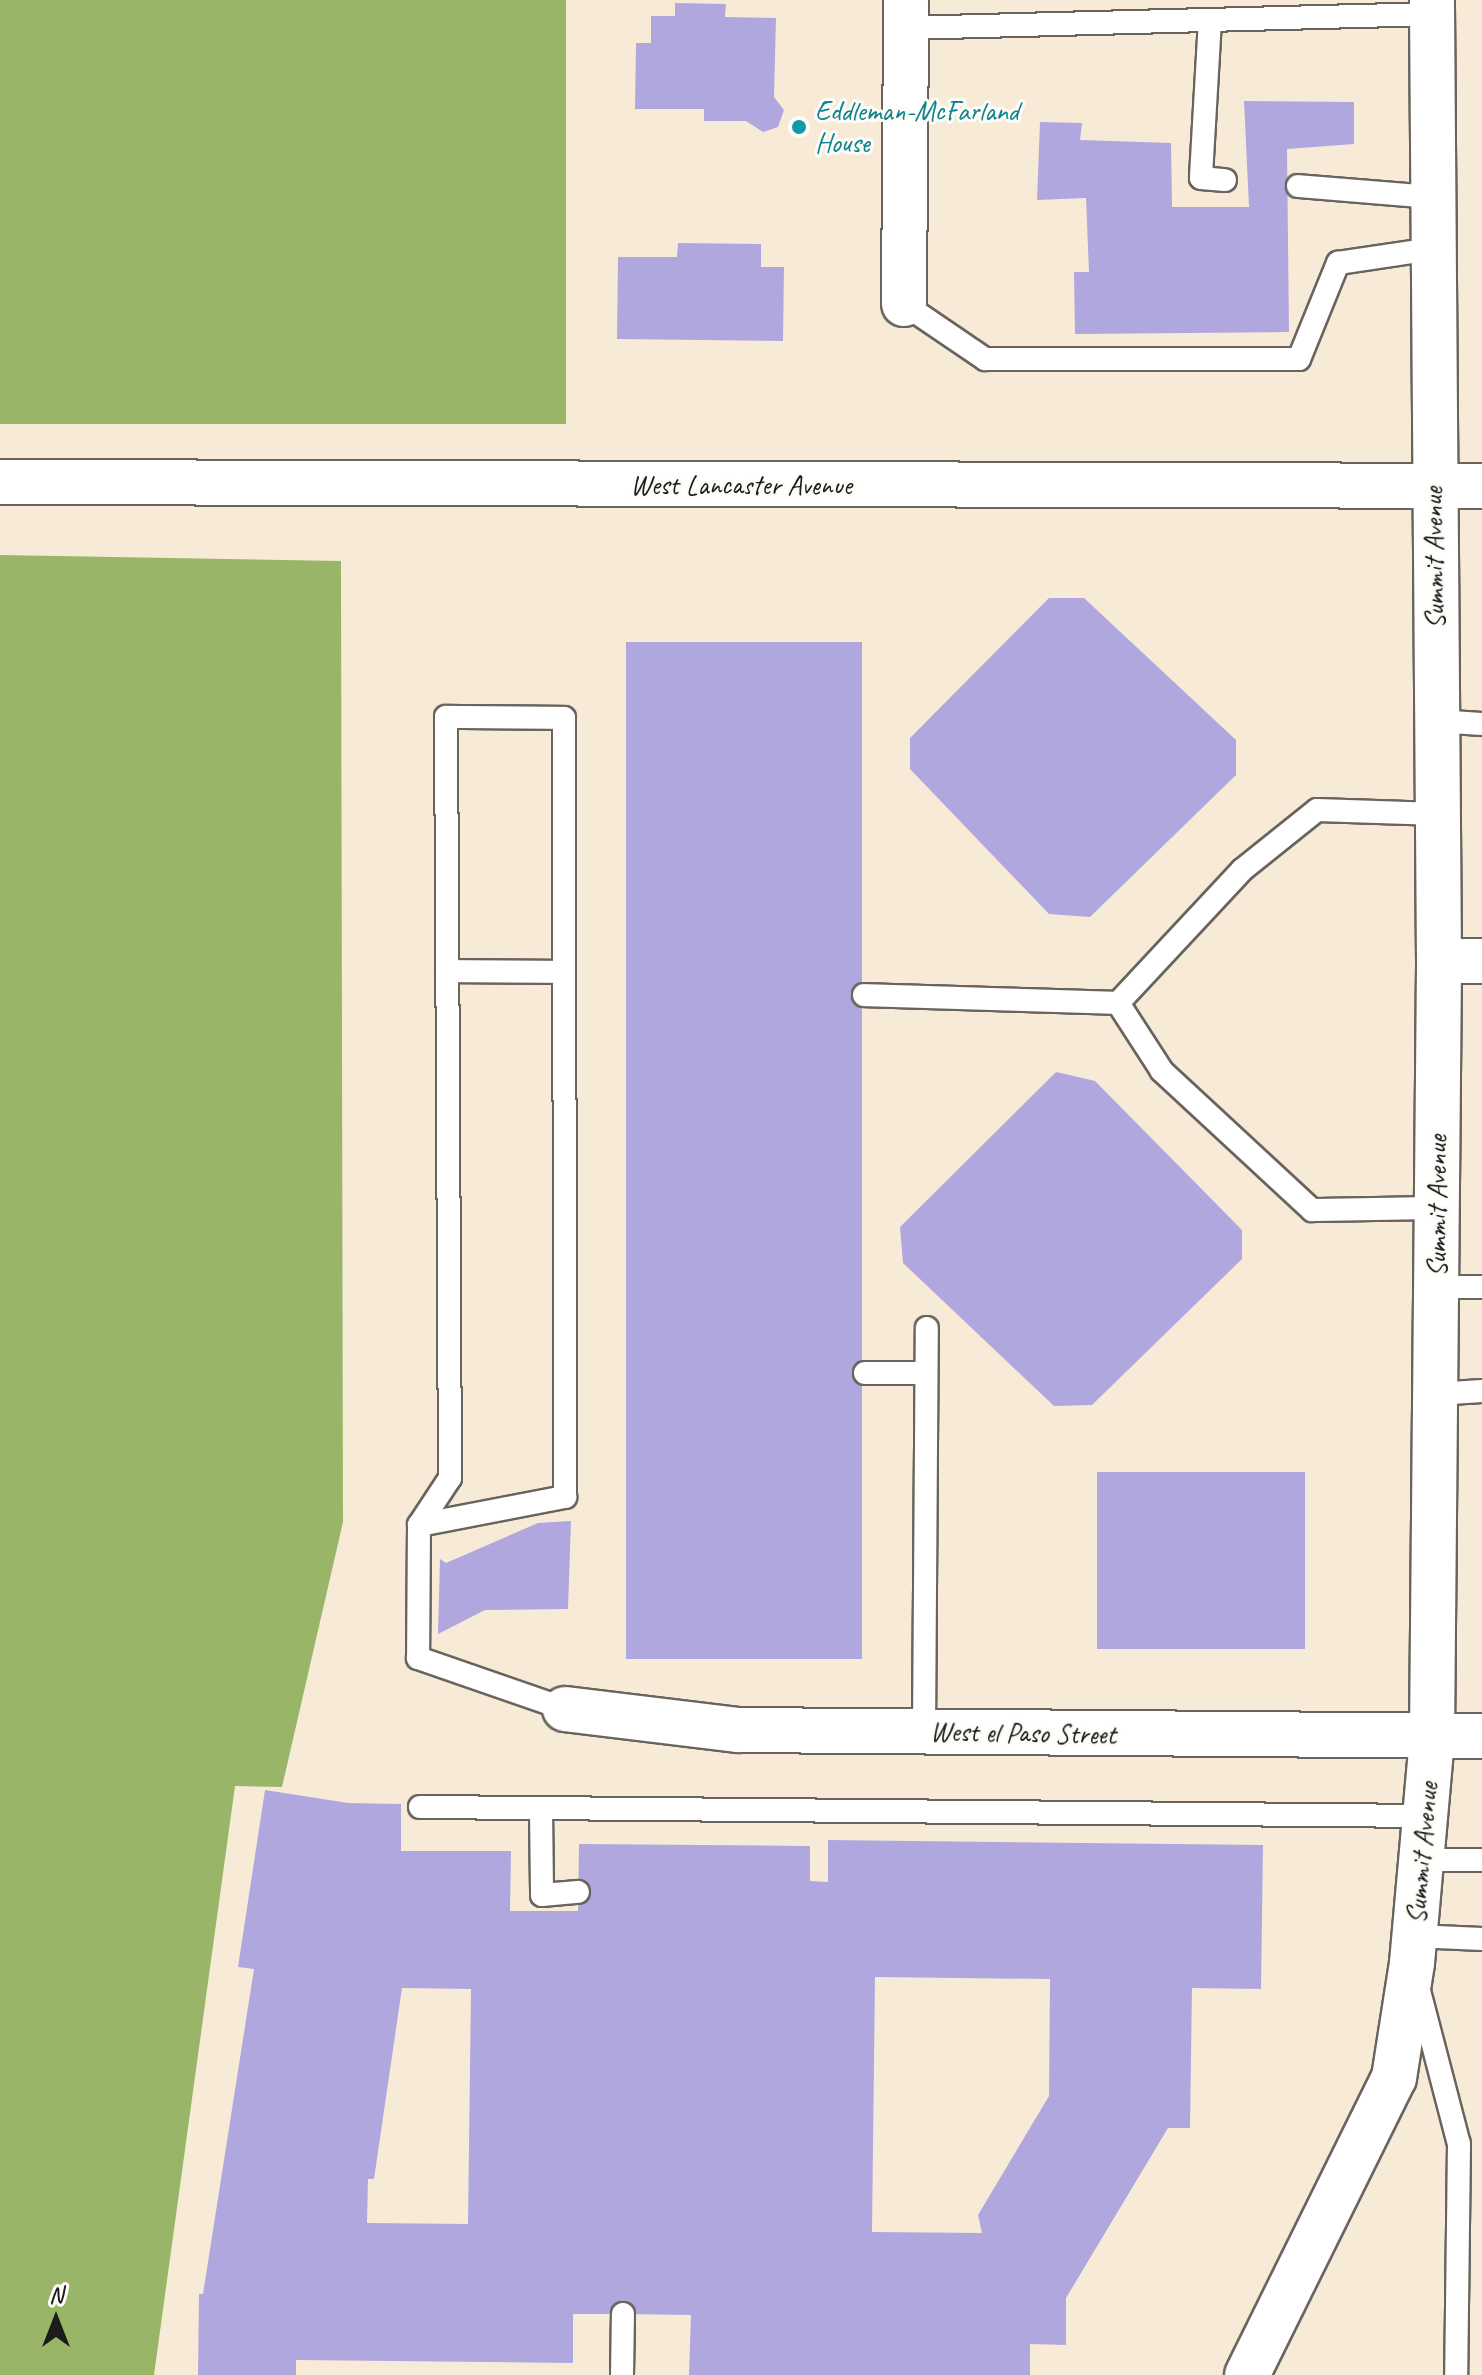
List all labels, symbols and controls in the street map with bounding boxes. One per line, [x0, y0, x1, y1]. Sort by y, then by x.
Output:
place label: Eddleman-McFarland House [815, 94, 1019, 160]
marker: Eddleman-McFarland House [790, 118, 808, 136]
street label: West Lancaster Avenue [630, 468, 852, 502]
street label: Summit Avenue [1416, 487, 1452, 629]
street label: Summit Avenue [1420, 1135, 1454, 1277]
street label: West el Paso Street [929, 1715, 1117, 1751]
street label: Summit Avenue [1399, 1781, 1445, 1925]
north arrow [16, 2279, 96, 2359]
text: N [49, 2281, 63, 2309]

